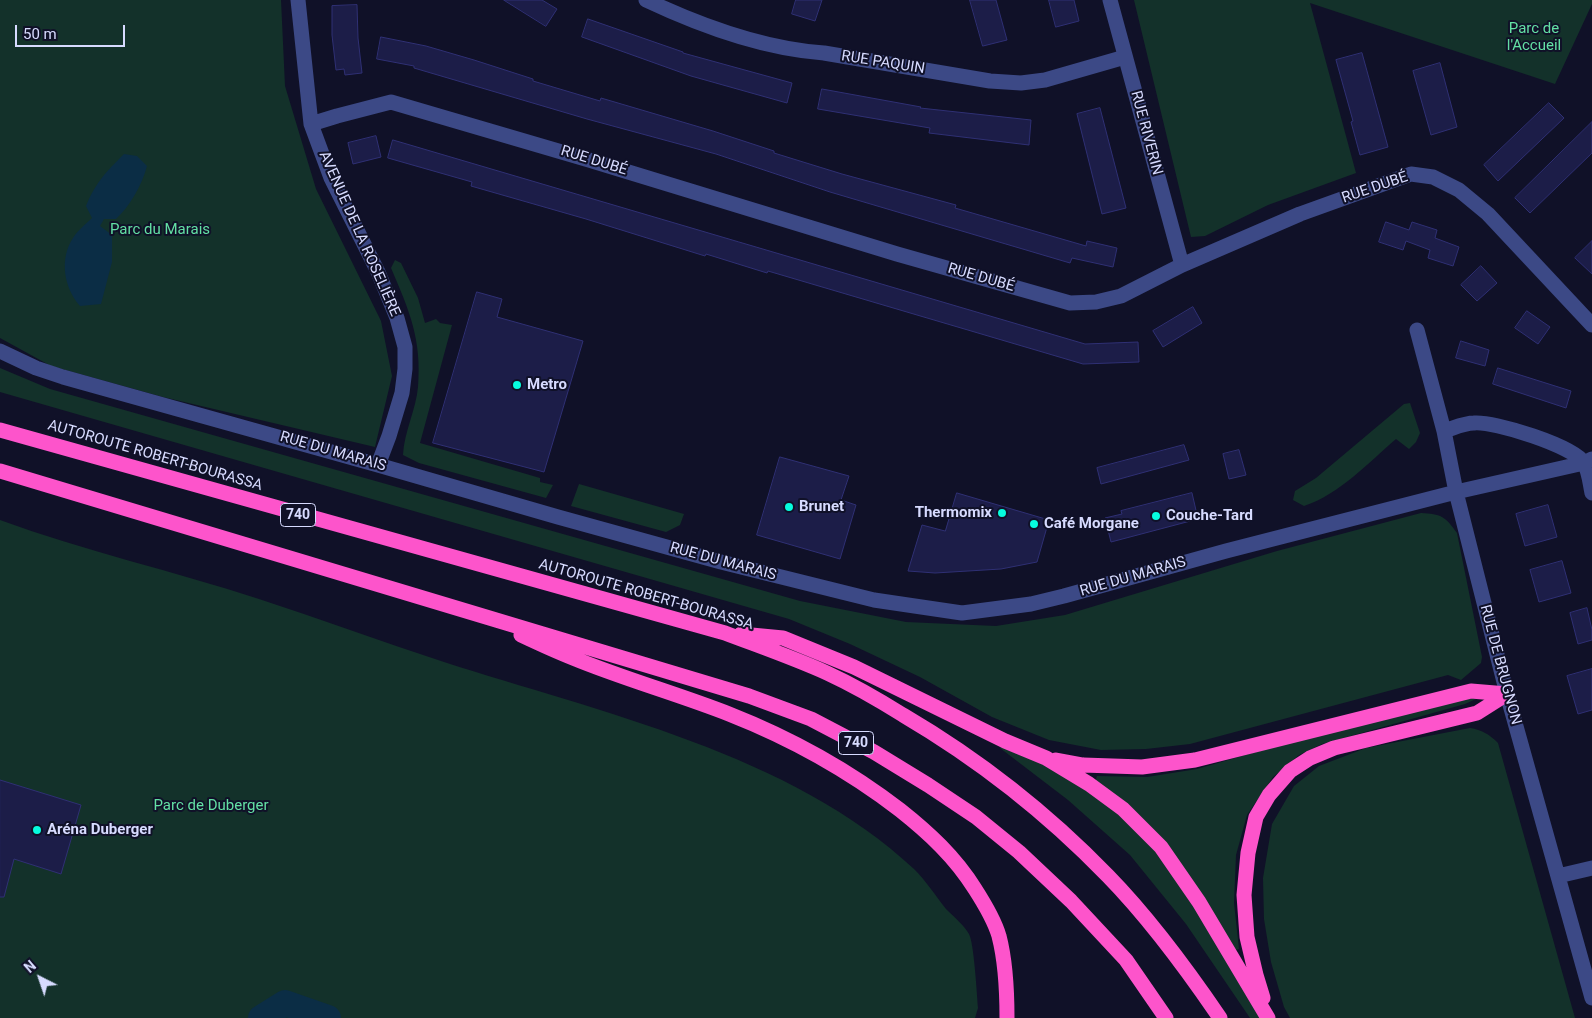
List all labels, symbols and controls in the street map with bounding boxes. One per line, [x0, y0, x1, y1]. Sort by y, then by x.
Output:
scale bar [18, 15, 128, 47]
park label: Parc de l'Accueil [1507, 20, 1561, 55]
text: 50 m [23, 25, 57, 43]
street label: RUE PAQUIN [840, 48, 926, 78]
street label: RUE RIVERIN [1126, 89, 1166, 177]
street label: RUE DUBÉ [559, 142, 629, 180]
street label: AVENUE DE LA ROSELIÈRE [314, 149, 404, 319]
street label: RUE DUBÉ [1340, 168, 1410, 208]
park label: Parc du Marais [110, 221, 210, 239]
street label: RUE DUBÉ [946, 260, 1016, 296]
place label: Metro [527, 376, 567, 394]
marker: Metro [511, 379, 523, 391]
street label: AUTOROUTE ROBERT-BOURASSA [46, 417, 264, 495]
street label: RUE DU MARAIS [278, 428, 388, 476]
place label: Brunet [799, 498, 844, 516]
marker: Brunet [783, 501, 795, 513]
road number: 740 [280, 504, 316, 526]
place label: Thermomix [915, 504, 992, 522]
marker: Thermomix [996, 507, 1008, 519]
place label: Couche-Tard [1166, 507, 1253, 525]
marker: Couche-Tard [1150, 510, 1162, 522]
place label: Café Morgane [1044, 515, 1139, 533]
marker: Café Morgane [1028, 518, 1040, 530]
street label: RUE DU MARAIS [668, 539, 778, 585]
street label: RUE DU MARAIS [1078, 553, 1188, 601]
street label: AUTOROUTE ROBERT-BOURASSA [537, 556, 755, 634]
street label: RUE DE BRUGNON [1475, 603, 1525, 727]
road number: 740 [838, 731, 874, 754]
park label: Parc de Duberger [153, 797, 269, 815]
place label: Aréna Duberger [47, 821, 153, 839]
marker: Aréna Duberger [31, 824, 43, 836]
north arrow [15, 953, 65, 1003]
text: N [21, 957, 39, 976]

